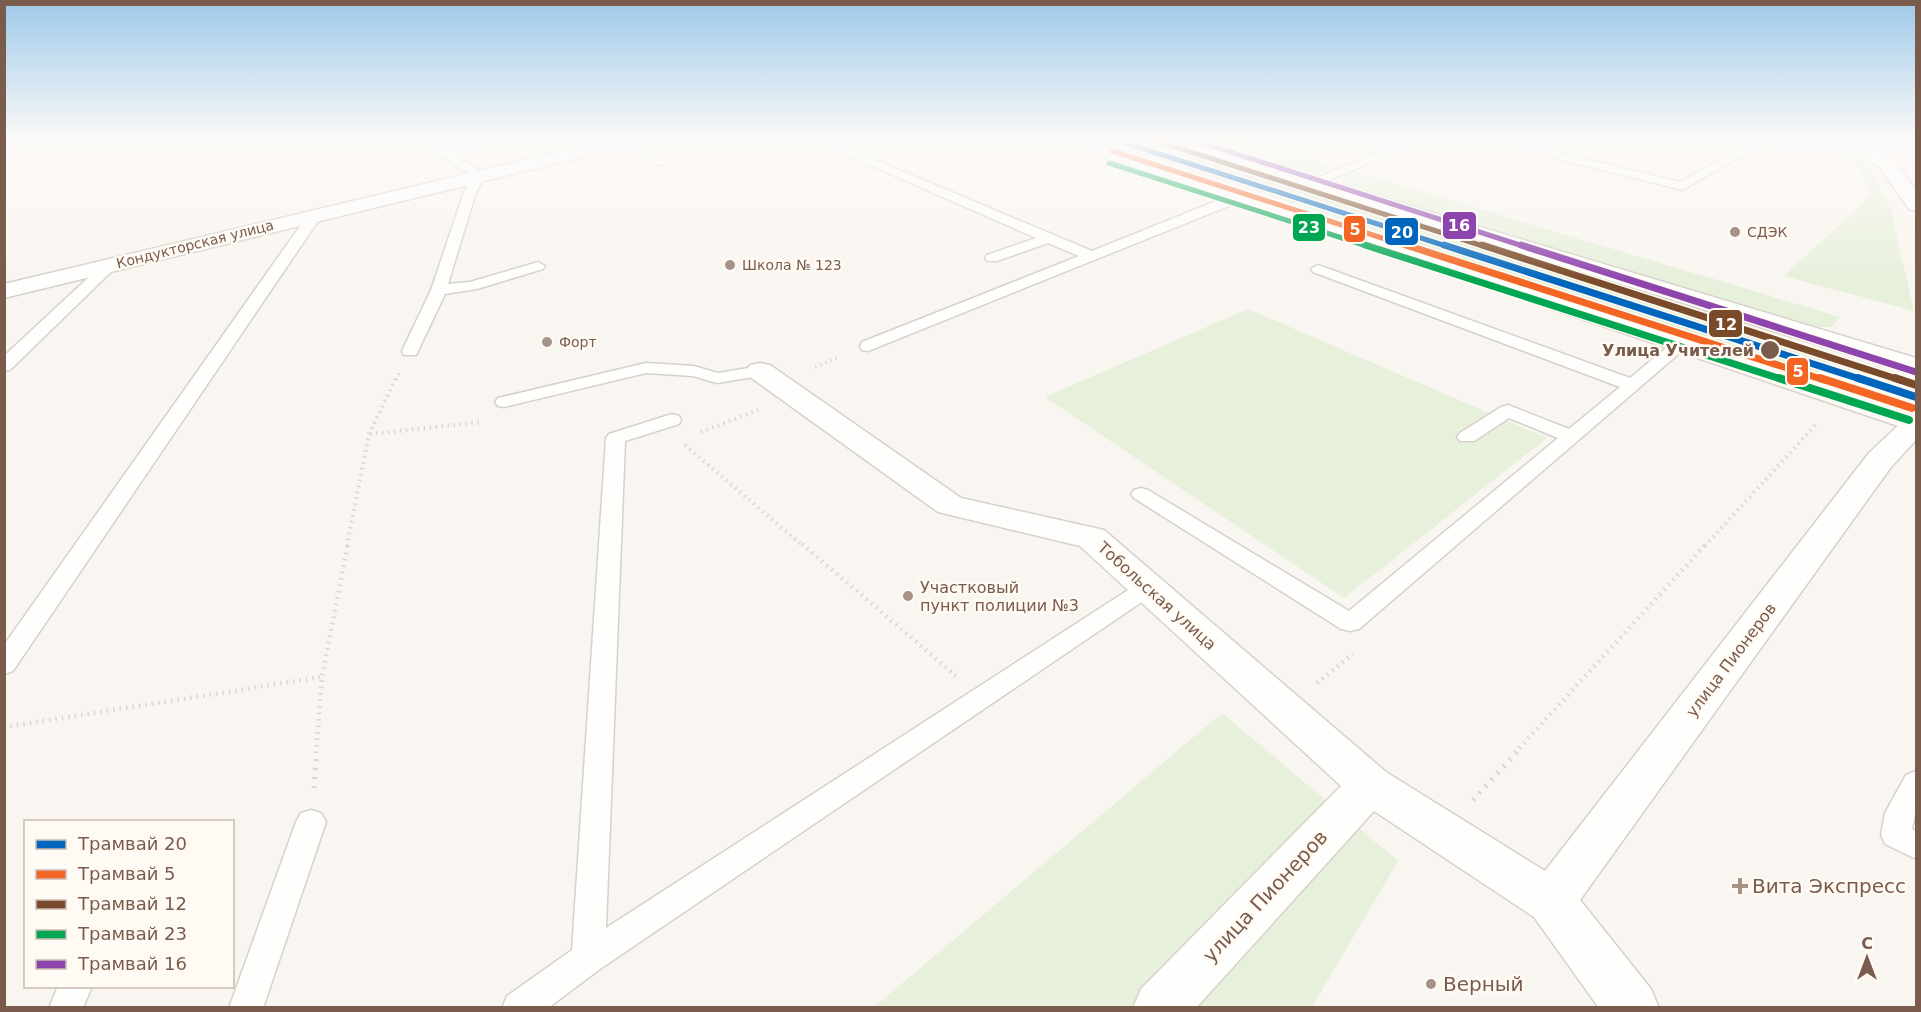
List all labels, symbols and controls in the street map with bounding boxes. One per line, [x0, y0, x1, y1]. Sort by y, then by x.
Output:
line badge: 16 [1442, 211, 1477, 240]
line badge: 23 [1292, 213, 1326, 242]
line badge: 5 [1343, 215, 1366, 243]
text: 16 [1448, 216, 1470, 235]
street label: Кондукторская улица [115, 217, 275, 271]
line badge: 20 [1384, 217, 1419, 246]
text: 23 [1298, 218, 1320, 237]
text: 5 [1349, 220, 1361, 239]
text: 20 [1391, 223, 1413, 242]
place label: СДЭК [1747, 224, 1787, 240]
marker: СДЭК [1728, 225, 1742, 239]
place label: Школа № 123 [742, 257, 842, 273]
marker: Школа № 123 [723, 258, 737, 272]
line badge: 12 [1708, 309, 1743, 338]
text: 12 [1715, 315, 1737, 334]
place label: Форт [559, 334, 597, 350]
marker: Форт [540, 335, 554, 349]
marker: Улица Учителей [1759, 339, 1781, 361]
place label: Улица Учителей [1602, 341, 1754, 360]
line badge: 5 [1786, 357, 1809, 386]
text: 5 [1792, 362, 1804, 381]
street label: Тобольская улица [1093, 537, 1220, 654]
place label: Участковый пункт полиции №3 [920, 578, 1079, 615]
marker: Участковый пункт полиции №3 [901, 589, 915, 603]
street label: улица Пионеров [1682, 599, 1780, 721]
legend [24, 820, 234, 988]
street label: улица Пионеров [1197, 825, 1333, 967]
text: Трамвай 20 [77, 833, 187, 854]
text: Трамвай 5 [77, 863, 176, 884]
place label: Вита Экспресс [1752, 874, 1906, 898]
marker: Вита Экспресс [1733, 879, 1747, 893]
text: Трамвай 12 [77, 893, 187, 914]
text: Трамвай 23 [77, 923, 187, 944]
north arrow [1837, 928, 1897, 988]
text: С [1861, 934, 1873, 953]
text: Трамвай 16 [77, 953, 187, 974]
place label: Верный [1443, 972, 1524, 996]
marker: Верный [1424, 977, 1438, 991]

